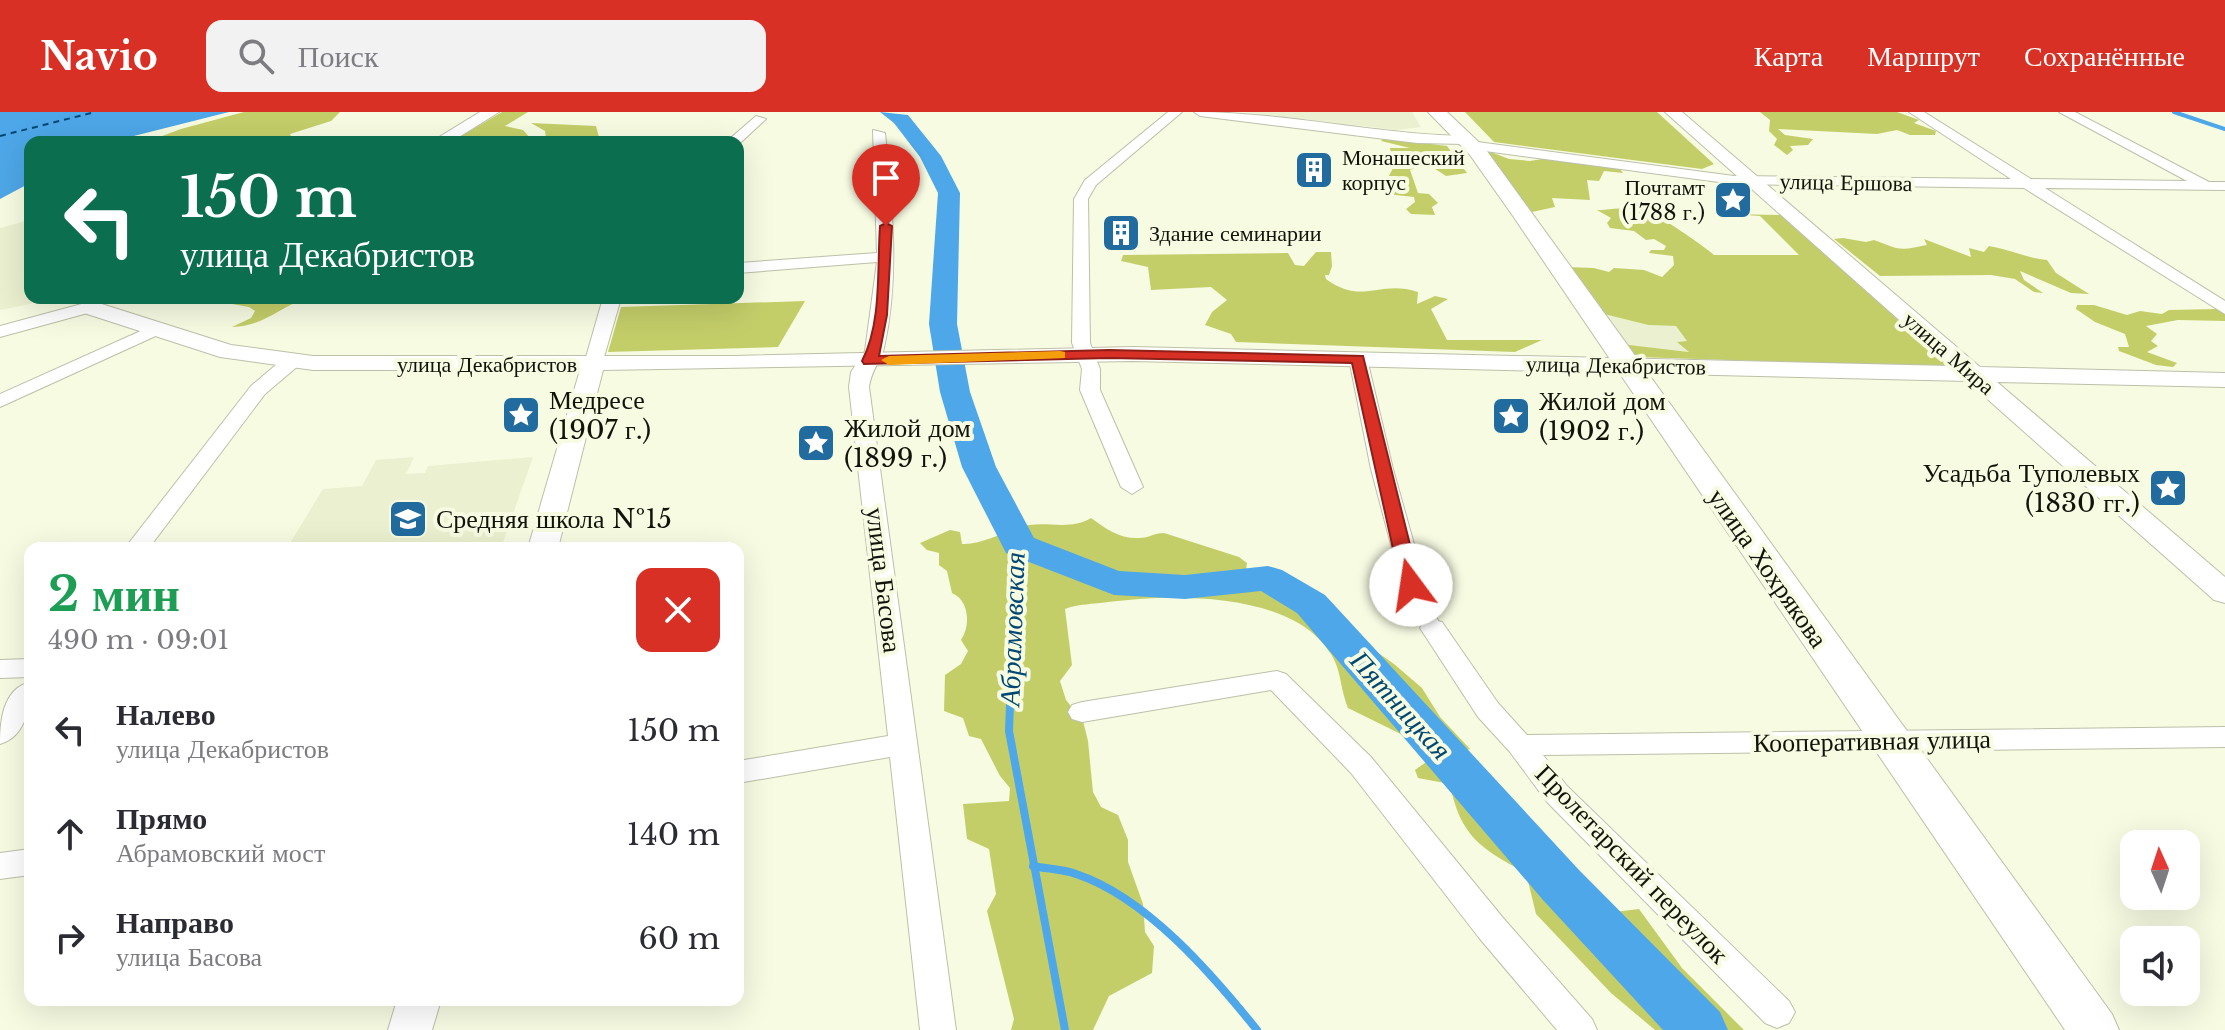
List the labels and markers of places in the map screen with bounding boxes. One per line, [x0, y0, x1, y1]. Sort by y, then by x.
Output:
pin [852, 144, 920, 226]
place label: Монашеский корпус [1342, 144, 1465, 196]
building icon: Монашеский корпус [1293, 149, 1335, 191]
place label: Почтамт (1788 г.) [1622, 174, 1705, 226]
place icon: Почтамт (1788 г.) [1712, 179, 1754, 221]
building icon: Здание семинарии [1100, 212, 1142, 254]
place label: Здание семинарии [1149, 220, 1322, 247]
place label: Медресе (1907 г.) [549, 384, 651, 446]
place label: Жилой дом (1902 г.) [1539, 385, 1666, 447]
place icon: Медресе (1907 г.) [500, 394, 542, 436]
place icon: Жилой дом (1902 г.) [1490, 395, 1532, 437]
place label: Жилой дом (1899 г.) [844, 412, 971, 474]
place icon: Жилой дом (1899 г.) [795, 422, 837, 464]
place label: Усадьба Туполевых (1830 гг.) [1923, 457, 2140, 519]
place icon: Усадьба Туполевых (1830 гг.) [2147, 467, 2189, 509]
school or university icon: Средняя школа №15 [387, 498, 429, 540]
place label: Средняя школа №15 [436, 503, 672, 535]

